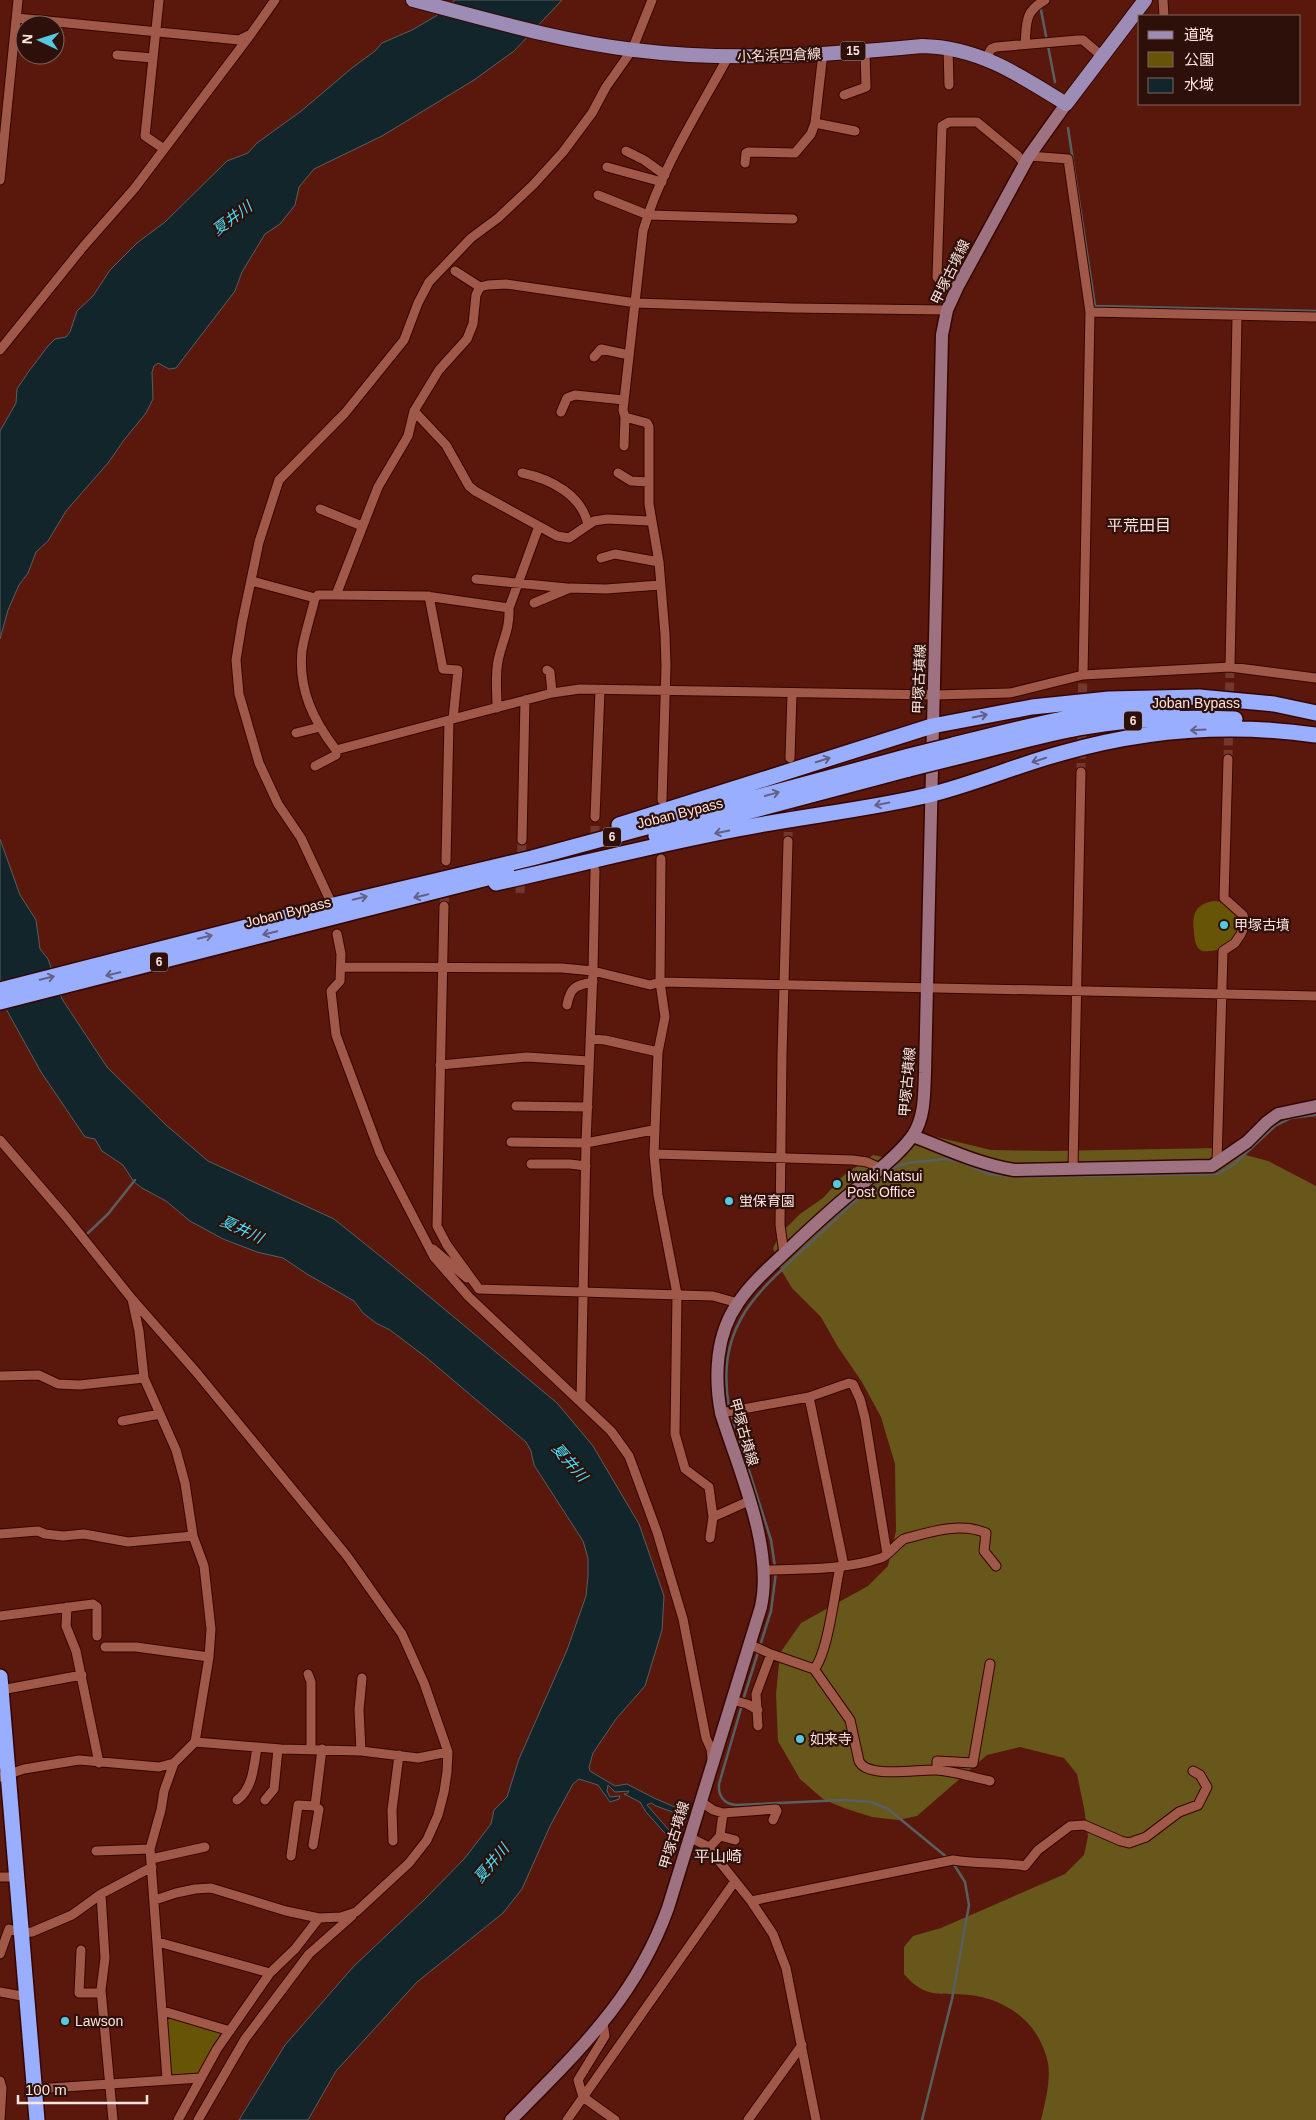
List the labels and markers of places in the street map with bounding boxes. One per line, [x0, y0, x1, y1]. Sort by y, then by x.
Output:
place label: 甲塚古墳 [1234, 917, 1290, 933]
marker: 甲塚古墳 [1218, 919, 1230, 931]
place label: Iwaki Natsui Post Office [847, 1168, 922, 1200]
marker: Iwaki Natsui Post Office [831, 1178, 843, 1190]
place label: 蛍保育園 [739, 1193, 795, 1209]
marker: 蛍保育園 [723, 1195, 735, 1207]
place label: 如来寺 [810, 1731, 852, 1747]
marker: 如来寺 [794, 1733, 806, 1745]
place label: Lawson [75, 2013, 123, 2029]
marker: Lawson [59, 2015, 71, 2027]

